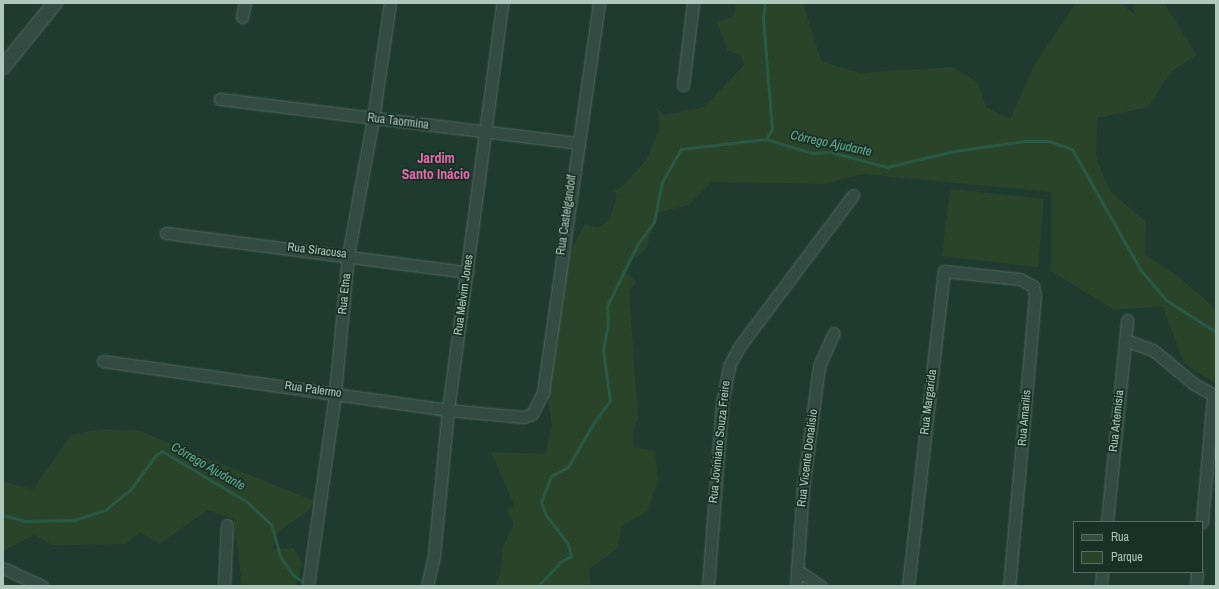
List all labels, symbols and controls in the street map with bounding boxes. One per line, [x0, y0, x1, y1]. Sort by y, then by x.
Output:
street label: Rua Taormina [366, 111, 430, 133]
water label: Córrego Ajudante [789, 128, 873, 160]
district label: Jardim Santo Inácio [402, 150, 470, 182]
street label: Rua Castelgandolf [554, 174, 580, 256]
street label: Rua Siracusa [287, 240, 347, 262]
street label: Rua Melvim Jones [451, 254, 477, 336]
street label: Rua Etna [336, 273, 354, 315]
street label: Rua Margarida [918, 369, 940, 435]
street label: Rua Palermo [284, 379, 342, 401]
street label: Rua Joviniano Souza Freire [706, 380, 734, 504]
street label: Rua Amarilis [1015, 389, 1035, 447]
street label: Rua Artemisia [1107, 389, 1127, 453]
street label: Rua Vicente Donalisio [795, 408, 821, 508]
water label: Córrego Ajudante [168, 439, 248, 495]
legend [1073, 521, 1203, 573]
text: Rua [1111, 529, 1129, 545]
text: Parque [1111, 549, 1143, 565]

